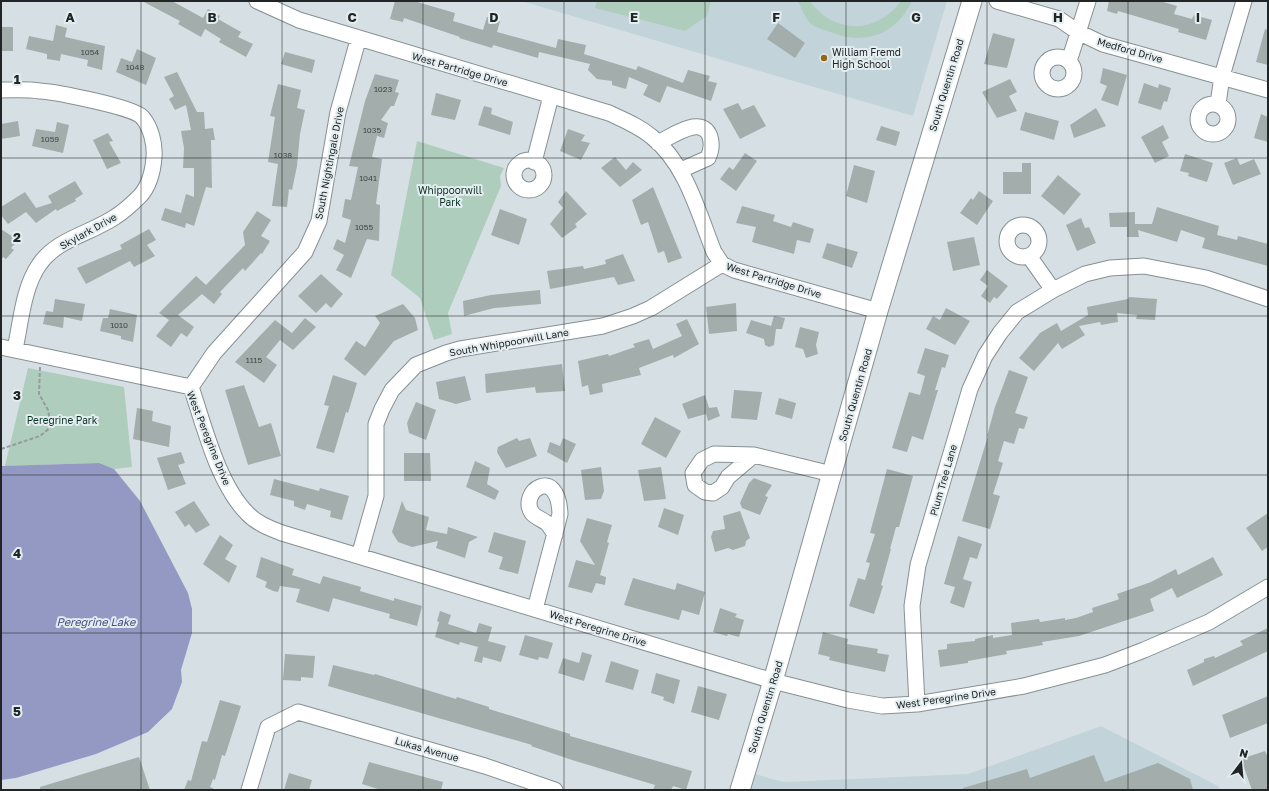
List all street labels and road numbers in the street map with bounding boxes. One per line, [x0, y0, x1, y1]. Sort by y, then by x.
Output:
street label: Medford Drive [1096, 35, 1164, 65]
street label: South Quentin Road [926, 37, 966, 133]
street label: West Partridge Drive [411, 50, 509, 88]
street label: South Nightingale Drive [312, 106, 346, 220]
street label: Skylark Drive [57, 210, 119, 252]
street label: West Partridge Drive [725, 260, 823, 300]
street label: South Whippoorwill Lane [448, 326, 570, 358]
street label: South Quentin Road [836, 347, 874, 443]
street label: West Peregrine Drive [185, 389, 233, 487]
street label: Plum Tree Lane [927, 443, 959, 517]
street label: West Peregrine Drive [548, 608, 648, 649]
street label: South Quentin Road [745, 659, 785, 755]
street label: West Peregrine Drive [895, 685, 997, 711]
street label: Lukas Avenue [394, 734, 460, 764]

